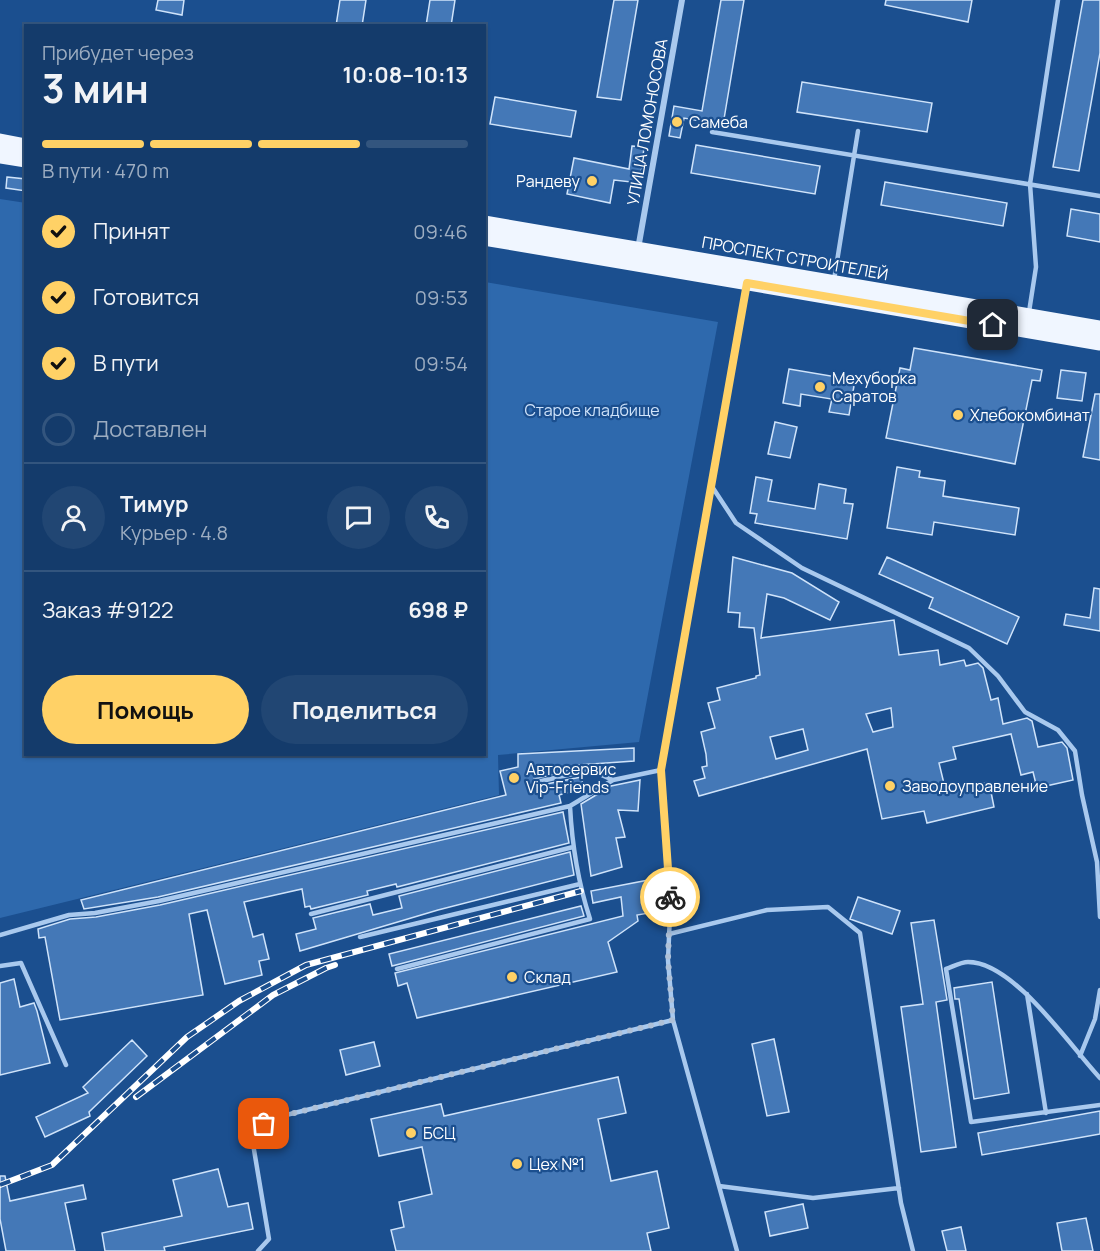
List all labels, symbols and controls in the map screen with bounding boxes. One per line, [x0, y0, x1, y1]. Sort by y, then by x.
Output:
street label: УЛИЦА ЛОМОНОСОВА [621, 37, 673, 207]
text: Прибудет через [42, 39, 194, 66]
text: 10:08–10:13 [343, 60, 468, 90]
text: 3 мин [42, 61, 149, 115]
place label: Самеба [689, 111, 748, 133]
marker: Самеба [670, 115, 684, 129]
text: В пути · 470 m [42, 157, 169, 184]
place label: Рандеву [516, 170, 581, 192]
marker: Рандеву [585, 174, 599, 188]
icon: check [42, 215, 75, 248]
text: Принят [93, 216, 170, 246]
text: 09:46 [413, 218, 468, 245]
street label: ПРОСПЕКТ СТРОИТЕЛЕЙ [700, 231, 890, 285]
icon: check [42, 281, 75, 314]
text: Готовится [93, 282, 199, 312]
text: 09:53 [415, 284, 468, 311]
pin [967, 299, 1018, 350]
icon: home [976, 308, 1009, 341]
icon: check [42, 347, 75, 380]
text: В пути [93, 348, 159, 378]
text: 09:54 [414, 350, 468, 377]
place label: Мехуборка Саратов [832, 367, 916, 407]
marker: Мехуборка Саратов [813, 380, 827, 394]
park label: Старое кладбище [524, 399, 660, 421]
place label: Хлебокомбинат [970, 404, 1090, 426]
marker: Хлебокомбинат [951, 408, 965, 422]
text: Доставлен [93, 414, 207, 444]
button: person [42, 486, 105, 549]
button: chat [327, 486, 390, 549]
button: phone [405, 486, 468, 549]
text: Тимур [120, 489, 189, 519]
text: Курьер · 4.8 [120, 519, 228, 546]
text: Заказ #9122 [42, 595, 174, 625]
text: 698 ₽ [408, 595, 468, 625]
button: Помощь [42, 675, 249, 744]
button: Поделиться [261, 675, 468, 744]
place label: Автосервис Vip-Friends [526, 758, 616, 798]
marker: Автосервис Vip-Friends [507, 771, 521, 785]
place label: Заводоуправление [902, 775, 1048, 797]
marker: Заводоуправление [883, 779, 897, 793]
courier [640, 867, 700, 927]
icon: bike [654, 881, 687, 914]
place label: Склад [524, 966, 571, 988]
marker: Склад [505, 970, 519, 984]
pin [238, 1098, 289, 1149]
icon: bag [247, 1107, 280, 1140]
place label: БСЦ [423, 1122, 456, 1144]
marker: БСЦ [404, 1126, 418, 1140]
place label: Цех №1 [529, 1153, 585, 1175]
marker: Цех №1 [510, 1157, 524, 1171]

